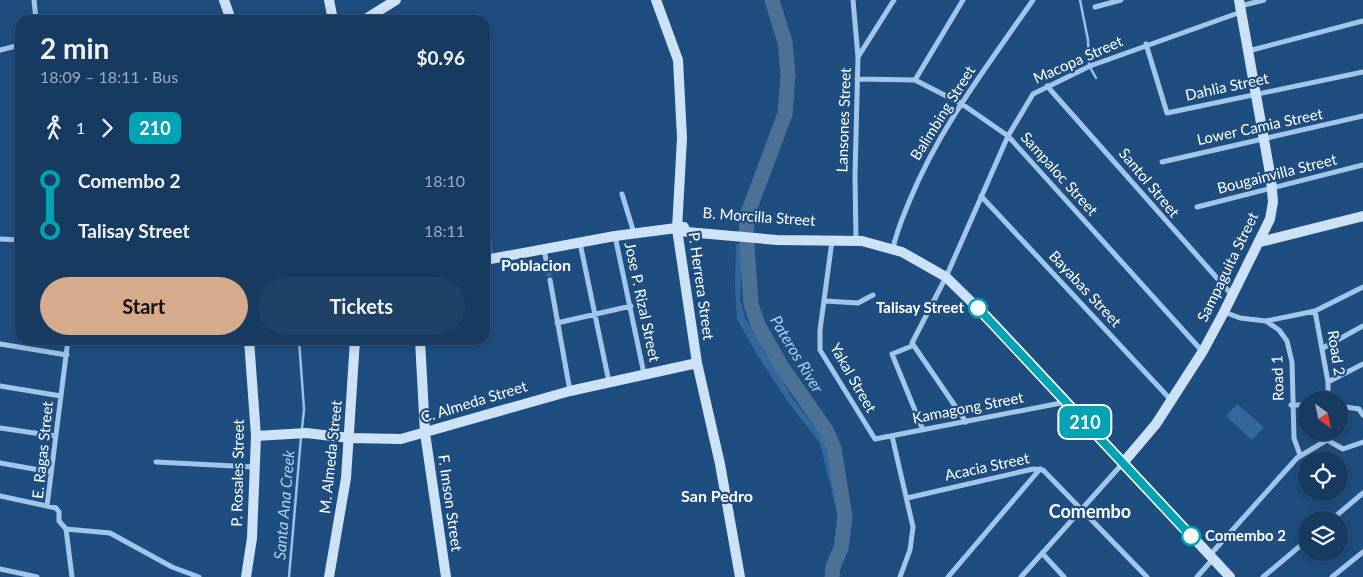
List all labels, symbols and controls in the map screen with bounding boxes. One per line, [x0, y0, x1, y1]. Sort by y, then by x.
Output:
text: 2 min [40, 31, 109, 65]
street label: Macopa Street [1030, 31, 1126, 87]
text: $0.96 [416, 46, 465, 69]
street label: Balimbing Street [906, 61, 979, 163]
text: 18:09 – 18:11 · Bus [40, 67, 178, 86]
street label: Lansones Street [832, 67, 854, 173]
street label: Dahlia Street [1183, 68, 1271, 104]
street label: Lower Camia Street [1195, 104, 1325, 148]
icon: walk [40, 114, 68, 142]
icon: forward [93, 114, 121, 142]
text: 210 [139, 117, 171, 139]
text: 1 [76, 118, 85, 137]
street label: Sampaloc Street [1018, 128, 1102, 219]
street label: Santol Street [1116, 144, 1184, 221]
street label: Bougainvilla Street [1215, 149, 1339, 197]
text: Comembo 2 [78, 169, 181, 192]
text: 18:10 [424, 171, 465, 190]
street label: B. Morcilla Street [702, 203, 817, 229]
street label: Sampaguita Street [1193, 208, 1262, 324]
text: Talisay Street [78, 219, 190, 242]
text: 18:11 [424, 221, 465, 240]
street label: P. Herrera Street [686, 231, 719, 342]
street label: Jose P. Rizal Street [622, 240, 665, 364]
street label: Bayabas Street [1046, 246, 1126, 331]
district label: Poblacion [501, 255, 571, 274]
button: Start [40, 277, 248, 335]
button: Tickets [258, 277, 465, 335]
place label: Talisay Street [876, 298, 964, 316]
marker: Talisay Street [968, 298, 988, 318]
water label: Pateros River [767, 312, 828, 396]
street label: Road 2 [1325, 329, 1349, 377]
street label: Yakal Street [827, 340, 881, 416]
street label: Road 1 [1267, 355, 1287, 401]
street label: C. Almeda Street [418, 376, 530, 426]
street label: Kamagong Street [911, 387, 1026, 427]
north arrow [1298, 391, 1348, 441]
map controls [1298, 391, 1348, 561]
street label: M. Almeda Street [315, 399, 345, 514]
street label: E. Ragas Street [28, 400, 56, 500]
line badge: 210 [1056, 406, 1114, 438]
text: 210 [1069, 411, 1101, 433]
street label: P. Rosales Street [227, 418, 247, 527]
street label: Acacia Street [943, 448, 1031, 484]
water label: Santa Ana Creek [269, 449, 298, 561]
button: locate [1298, 451, 1348, 501]
street label: F. Imson Street [435, 453, 467, 553]
district label: San Pedro [681, 486, 753, 505]
district label: Comembo [1049, 500, 1131, 522]
button: layers [1298, 511, 1348, 561]
marker: Comembo 2 [1181, 526, 1201, 546]
place label: Comembo 2 [1205, 526, 1286, 544]

